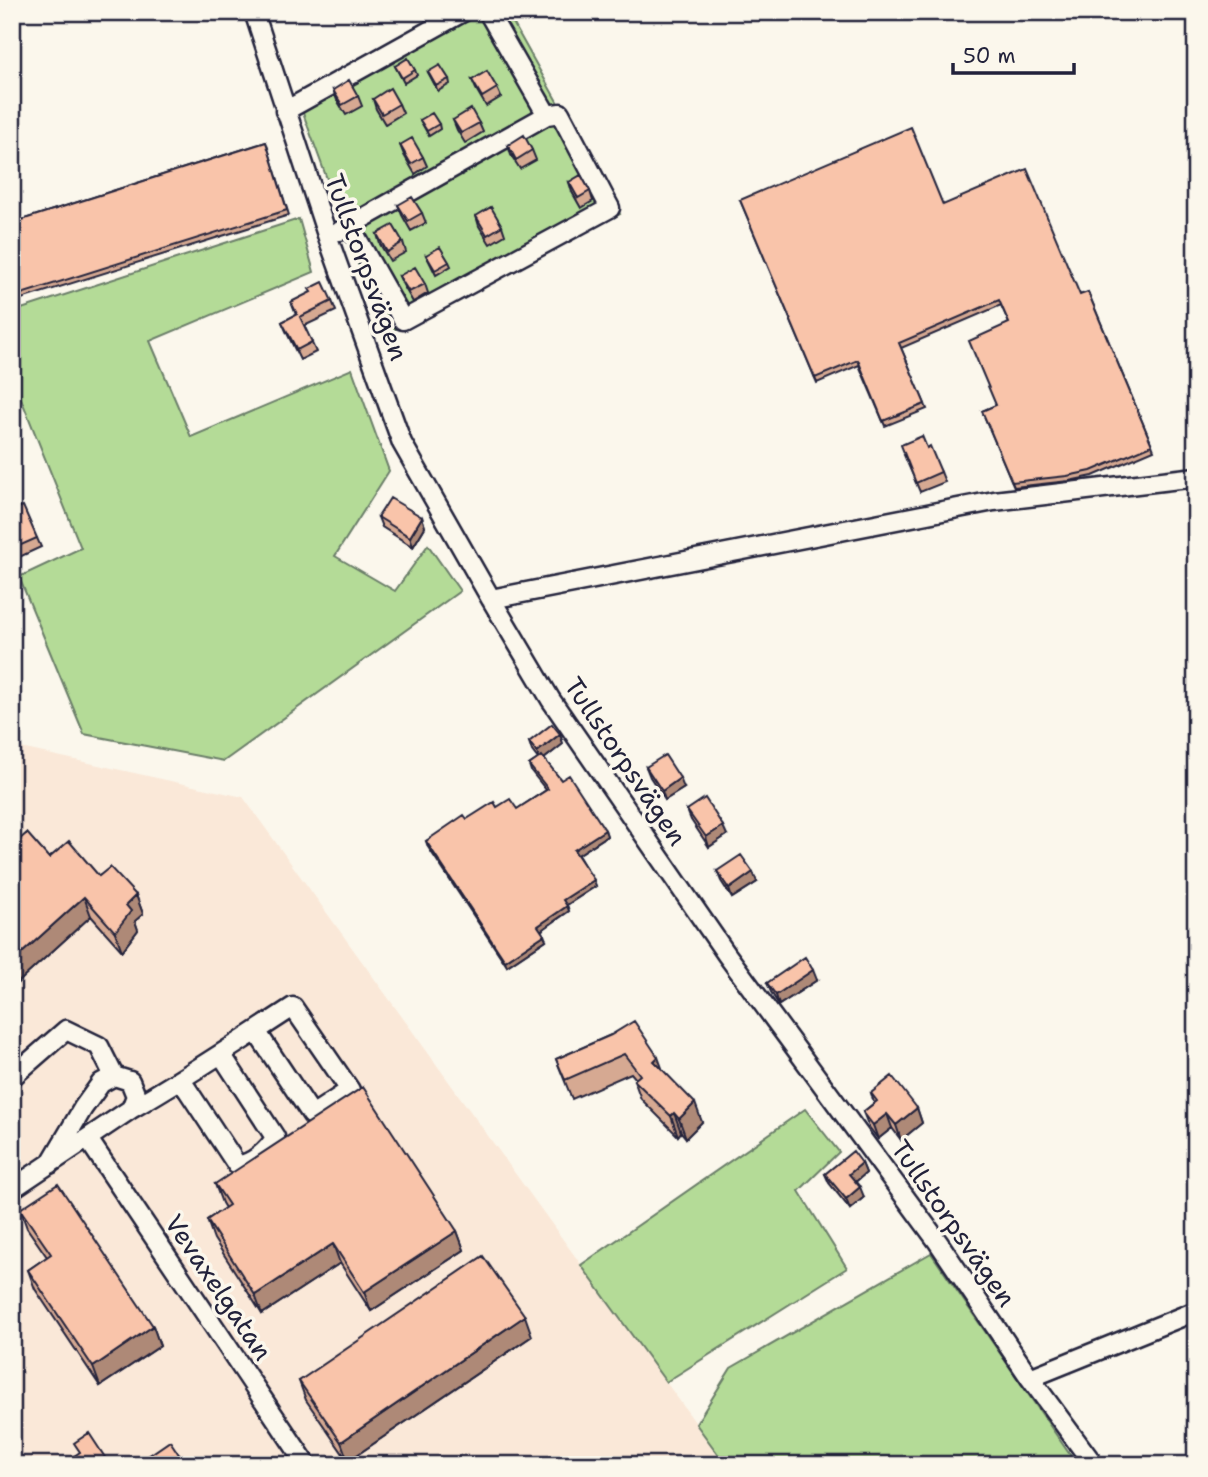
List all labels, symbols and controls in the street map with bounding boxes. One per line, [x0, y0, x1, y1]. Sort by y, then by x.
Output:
scale bar [953, 32, 1073, 76]
text: 50 m [963, 42, 1016, 70]
street label: Tullstorpsvägen [317, 169, 417, 365]
street label: Tullstorpsvägen [557, 670, 695, 852]
street label: Tullstorpsvägen [883, 1133, 1025, 1313]
street label: Vevaxelgatan [157, 1207, 281, 1367]

